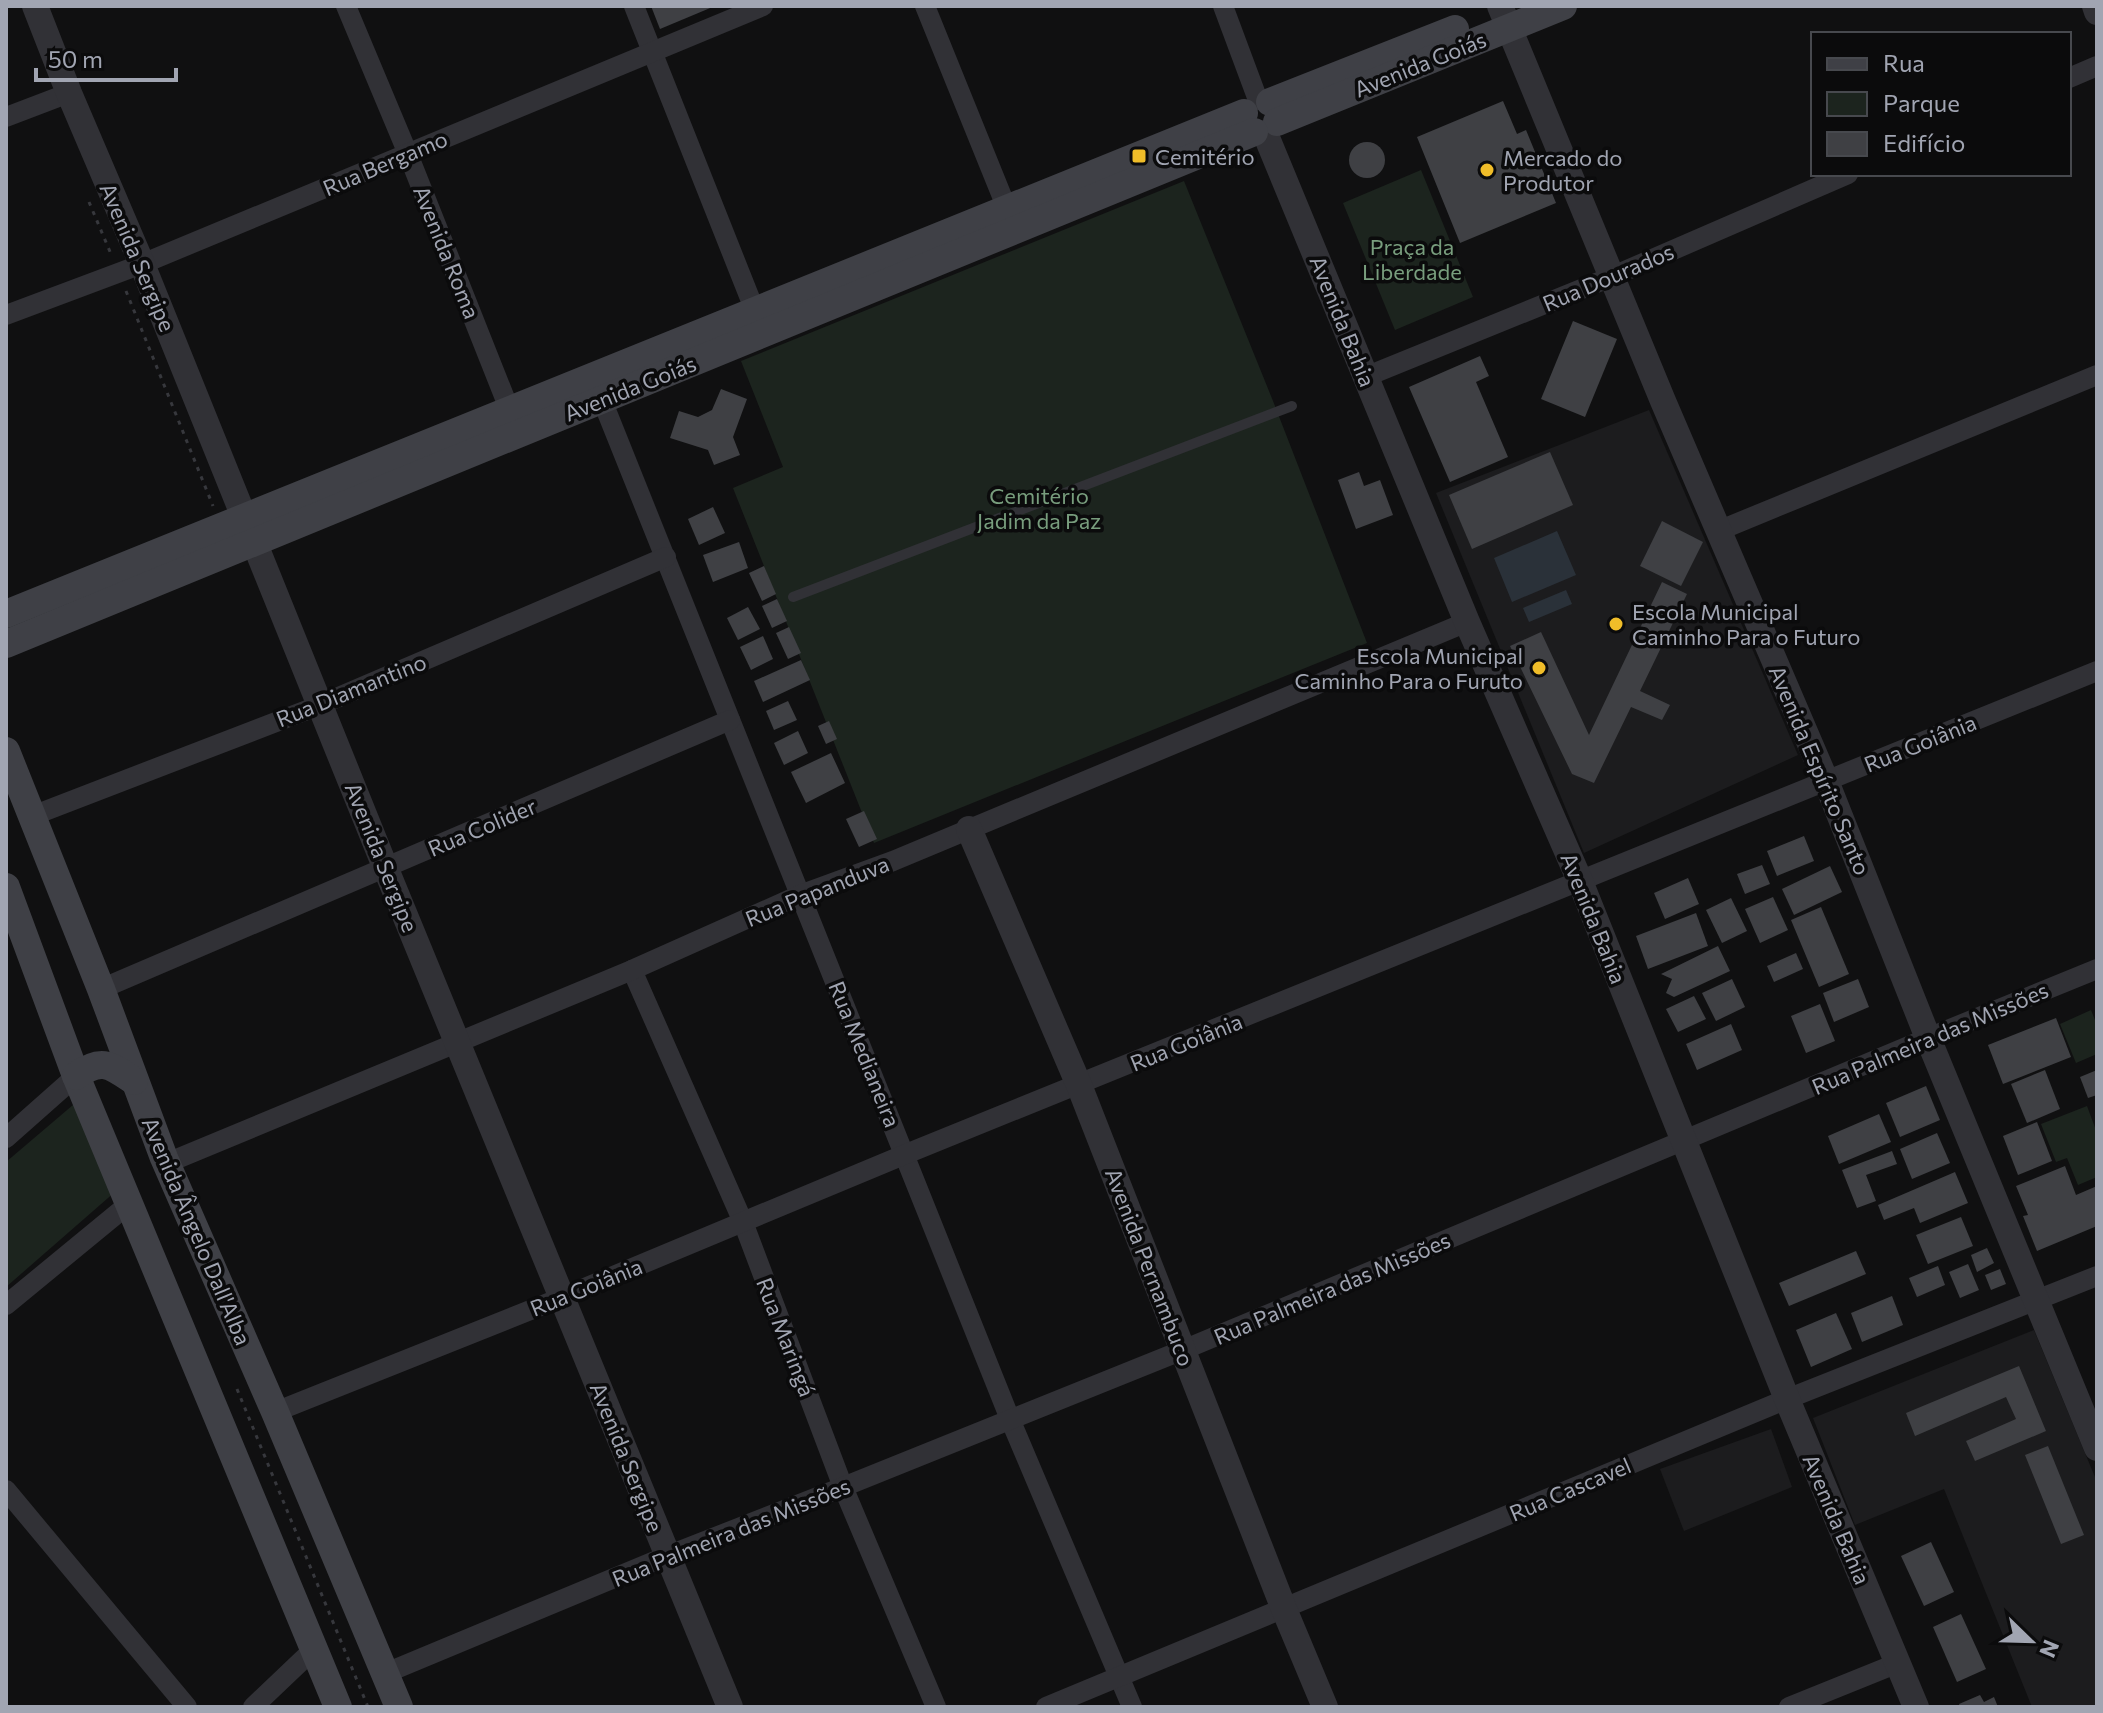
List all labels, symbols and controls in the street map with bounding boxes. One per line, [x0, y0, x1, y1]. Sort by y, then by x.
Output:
street label: Avenida Goiás [1350, 25, 1490, 103]
scale bar [36, 32, 176, 82]
legend [1811, 32, 2071, 176]
text: 50 m [48, 44, 103, 73]
text: Rua [1883, 48, 1925, 77]
text: Parque [1883, 88, 1960, 117]
street label: Rua Bergamo [319, 125, 451, 201]
text: Edifício [1883, 128, 1965, 157]
place label: Cemitério [1155, 143, 1255, 170]
place label: Mercado do Produtor [1503, 144, 1622, 196]
marker: Cemitério [1130, 147, 1148, 165]
marker: Mercado do Produtor [1478, 161, 1496, 179]
street label: Avenida Sergipe [95, 179, 181, 335]
street label: Avenida Roma [408, 181, 486, 323]
park label: Praça da Liberdade [1362, 233, 1462, 285]
street label: Rua Dourados [1538, 237, 1678, 317]
street label: Avenida Bahia [1304, 252, 1382, 390]
street label: Avenida Goiás [560, 349, 700, 427]
park label: Cemitério Jadim da Paz [977, 482, 1101, 534]
place label: Escola Municipal Caminho Para o Futuro [1632, 598, 1860, 650]
marker: Escola Municipal Caminho Para o Futuro [1607, 615, 1625, 633]
place label: Escola Municipal Caminho Para o Furuto [1294, 642, 1523, 694]
street label: Rua Diamantino [272, 648, 430, 732]
marker: Escola Municipal Caminho Para o Furuto [1530, 659, 1548, 677]
street label: Avenida Espírito Santo [1764, 661, 1876, 879]
street label: Rua Goiânia [1860, 708, 1980, 778]
street label: Avenida Sergipe [340, 778, 424, 936]
street label: Rua Colider [424, 792, 540, 862]
street label: Avenida Bahia [1555, 849, 1633, 987]
street label: Rua Papanduva [741, 850, 893, 932]
street label: Rua Palmeira das Missões [1808, 976, 2052, 1100]
street label: Rua Medianeira [823, 977, 907, 1131]
street label: Rua Goiânia [1126, 1007, 1246, 1077]
street label: Avenida Ângelo Dall'Alba [137, 1113, 257, 1349]
street label: Avenida Pernambuco [1100, 1164, 1200, 1370]
street label: Rua Palmeira das Missões [1210, 1226, 1454, 1350]
street label: Rua Goiânia [526, 1252, 646, 1322]
street label: Rua Maringá [751, 1274, 821, 1400]
street label: Avenida Sergipe [585, 1378, 669, 1536]
street label: Avenida Bahia [1797, 1450, 1877, 1588]
street label: Rua Cascavel [1505, 1451, 1635, 1527]
street label: Rua Palmeira das Missões [608, 1472, 854, 1592]
north arrow [1991, 1601, 2071, 1681]
text: N [2034, 1636, 2066, 1662]

